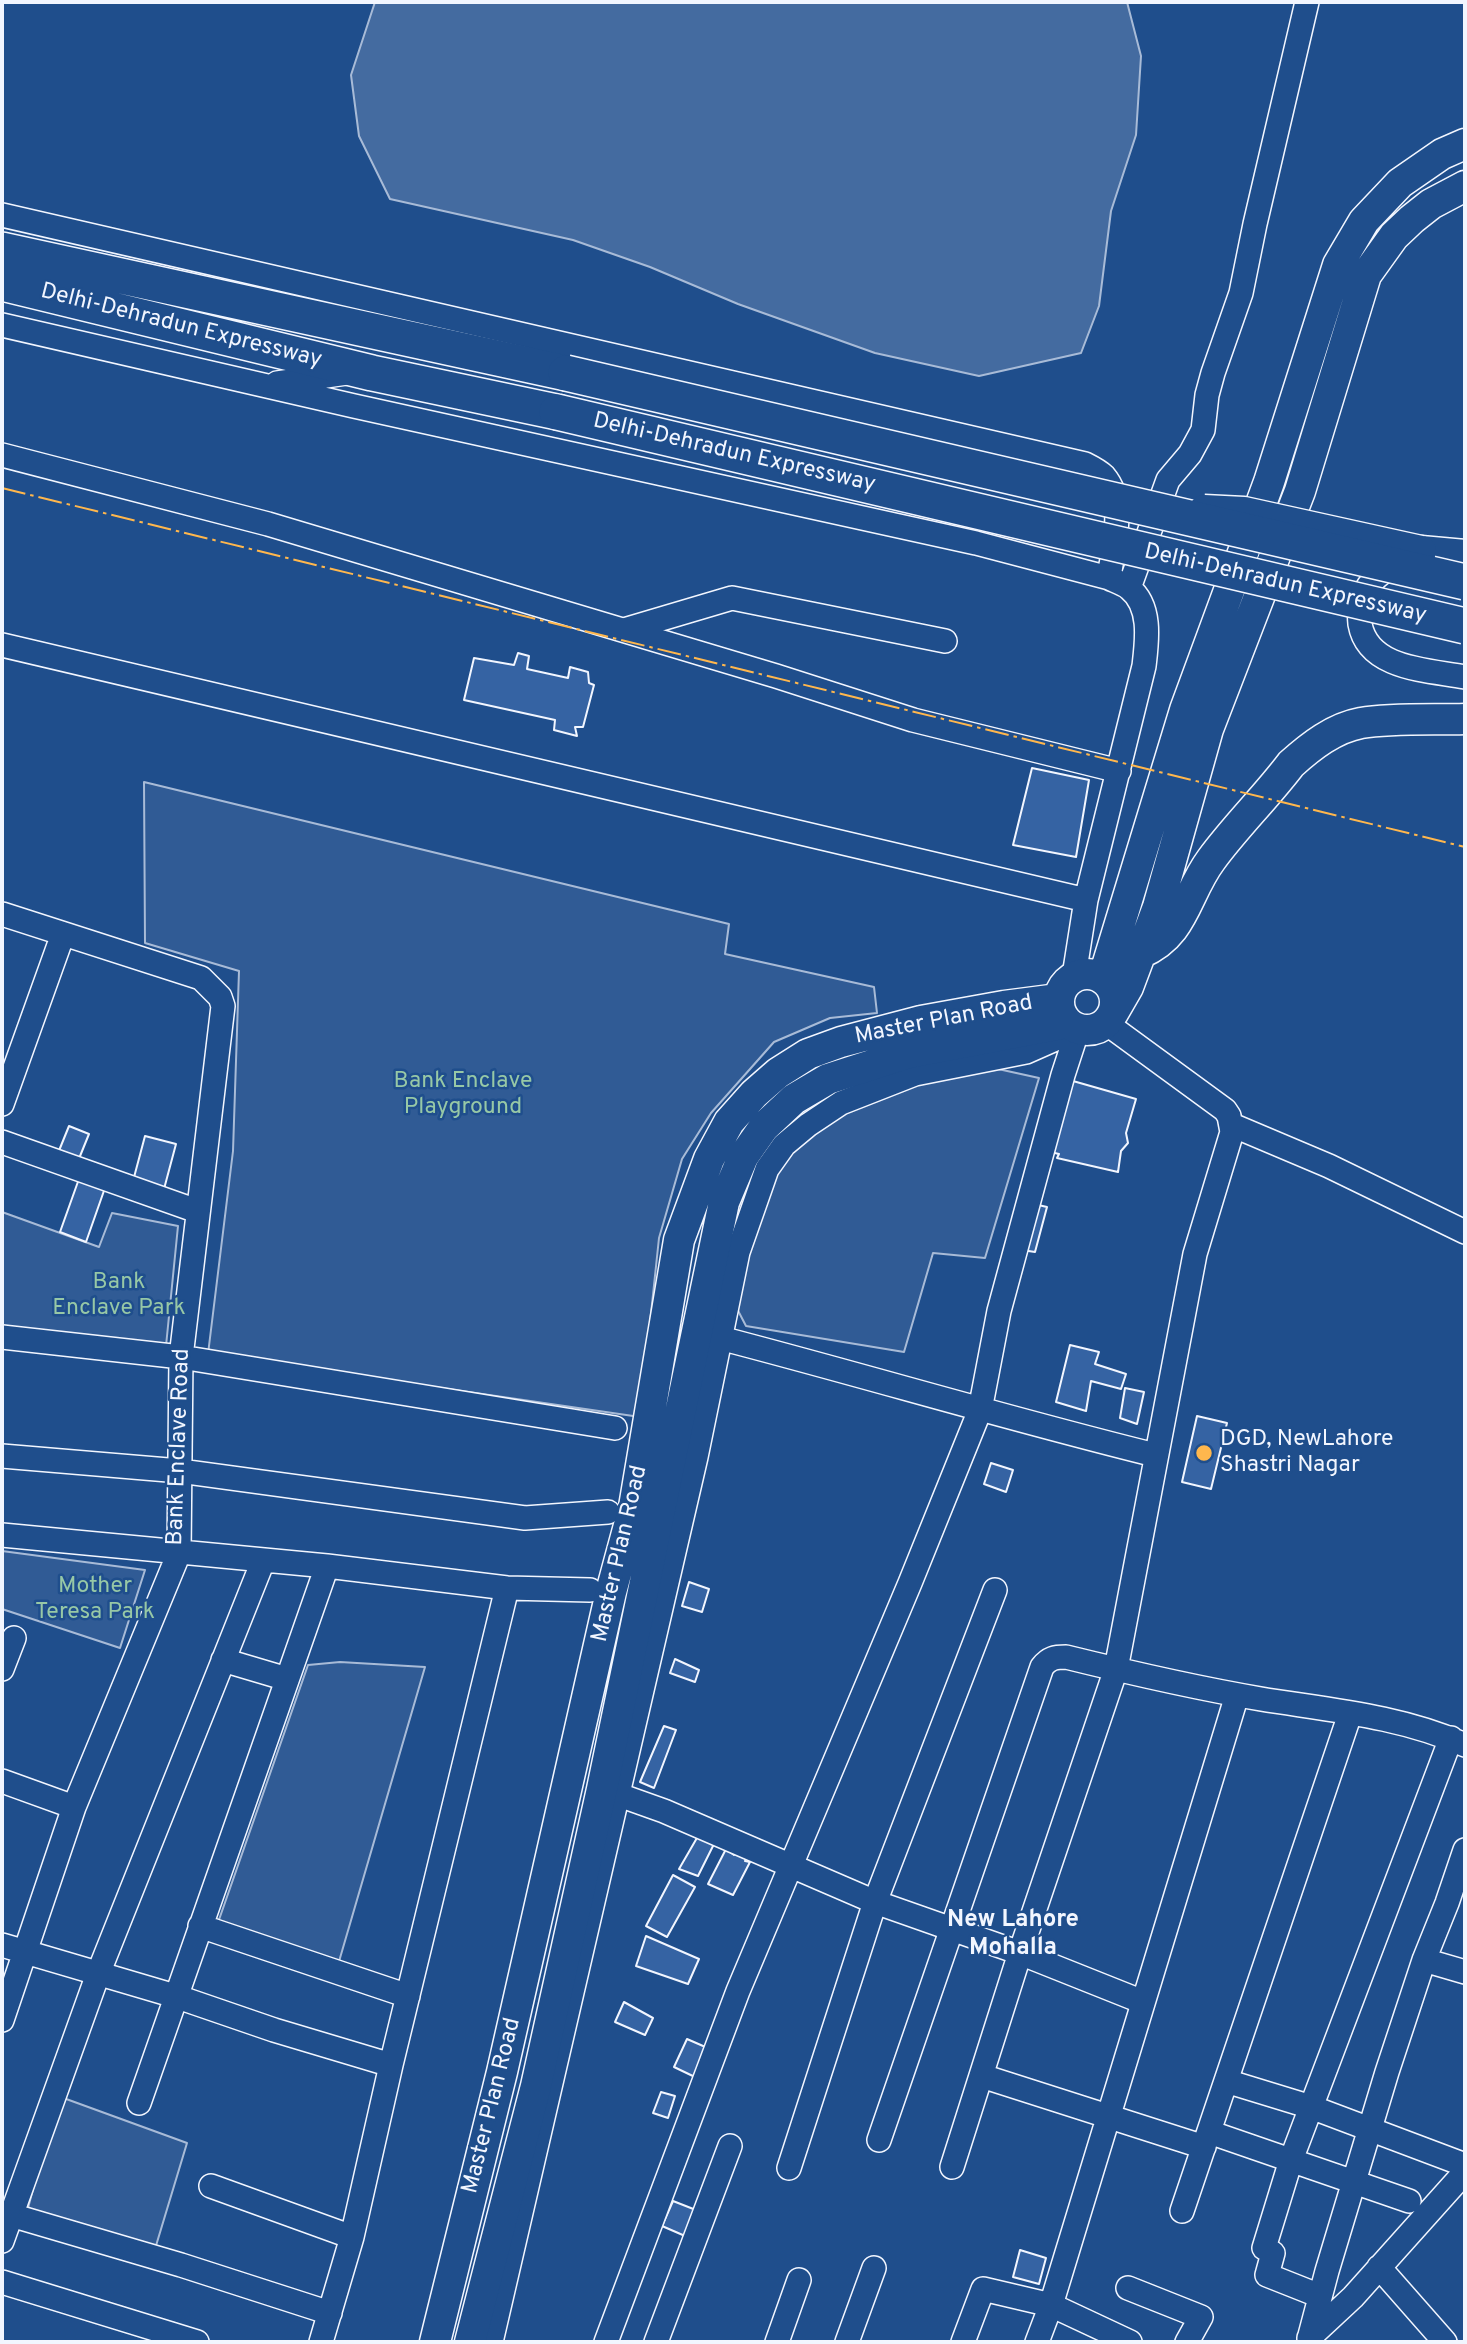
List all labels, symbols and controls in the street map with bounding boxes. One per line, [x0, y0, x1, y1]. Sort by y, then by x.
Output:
street label: Delhi-Dehradun Expressway [37, 279, 325, 375]
street label: Delhi-Dehradun Expressway [590, 408, 878, 500]
street label: Delhi-Dehradun Expressway [1141, 539, 1429, 631]
street label: Master Plan Road [853, 990, 1035, 1052]
park label: Bank Enclave Playground [394, 1068, 532, 1122]
park label: Bank Enclave Park [52, 1269, 186, 1323]
street label: Bank Enclave Road [163, 1348, 197, 1546]
place label: DGD, NewLahore Shastri Nagar [1220, 1426, 1393, 1480]
marker: DGD, NewLahore Shastri Nagar [1194, 1443, 1214, 1463]
street label: Master Plan Road [587, 1463, 655, 1645]
park label: Mother Teresa Park [35, 1573, 155, 1627]
district label: New Lahore Mohalla [947, 1907, 1079, 1963]
street label: Master Plan Road [458, 2015, 528, 2197]

